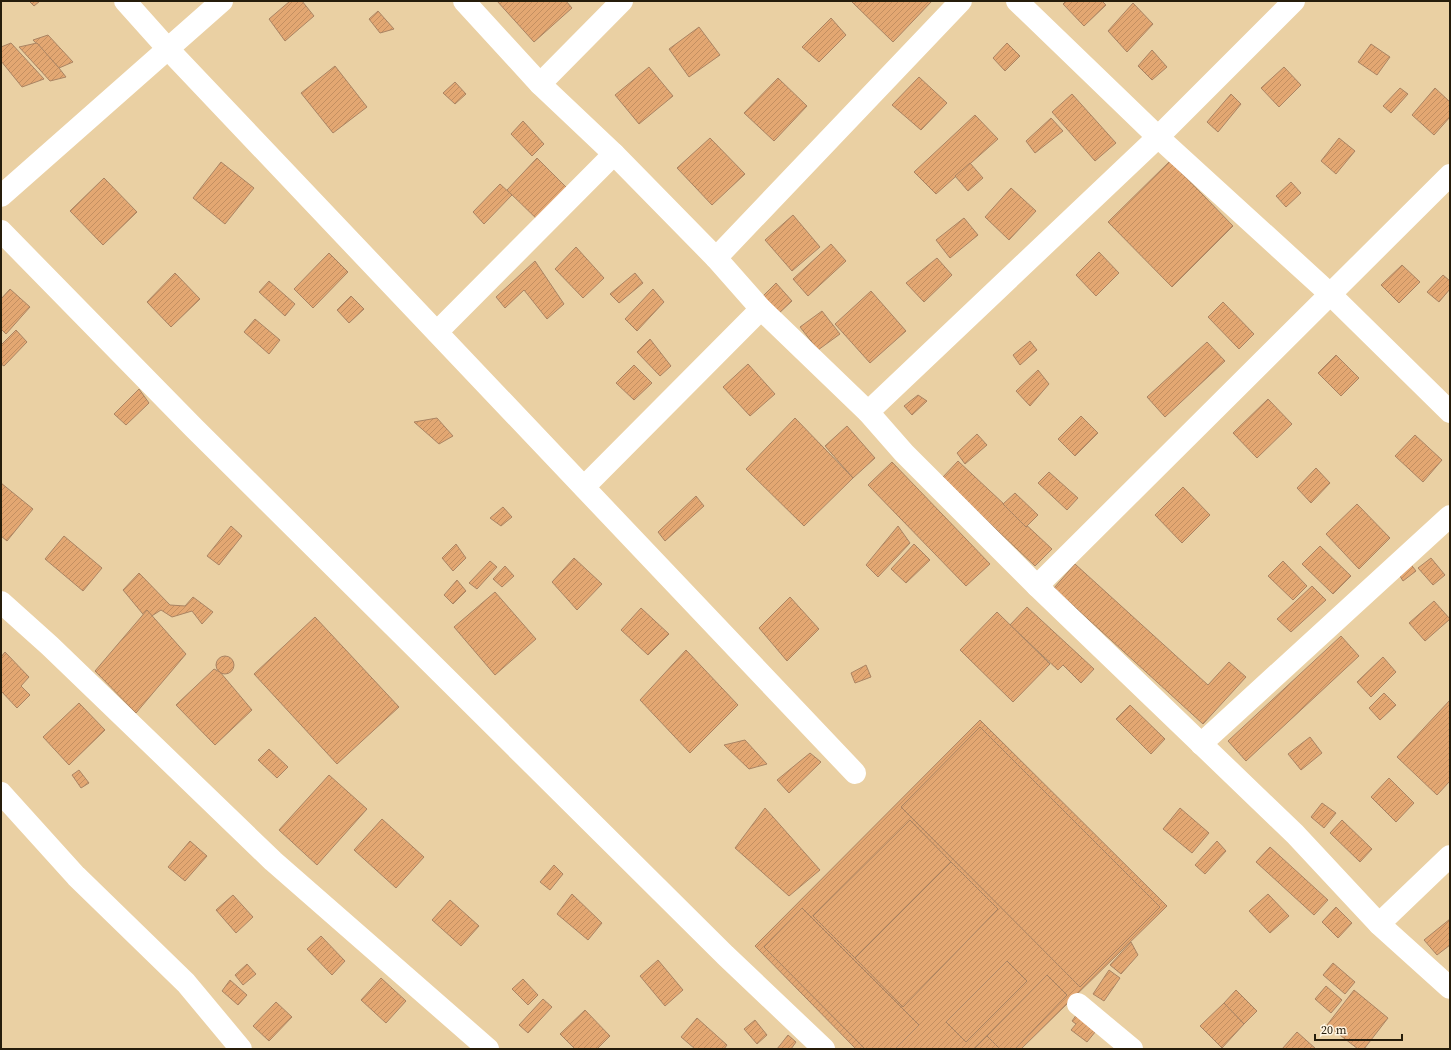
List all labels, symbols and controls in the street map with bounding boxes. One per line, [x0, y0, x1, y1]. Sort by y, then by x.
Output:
scale bar [1315, 1016, 1402, 1042]
text: 20 m [1321, 1022, 1347, 1038]

